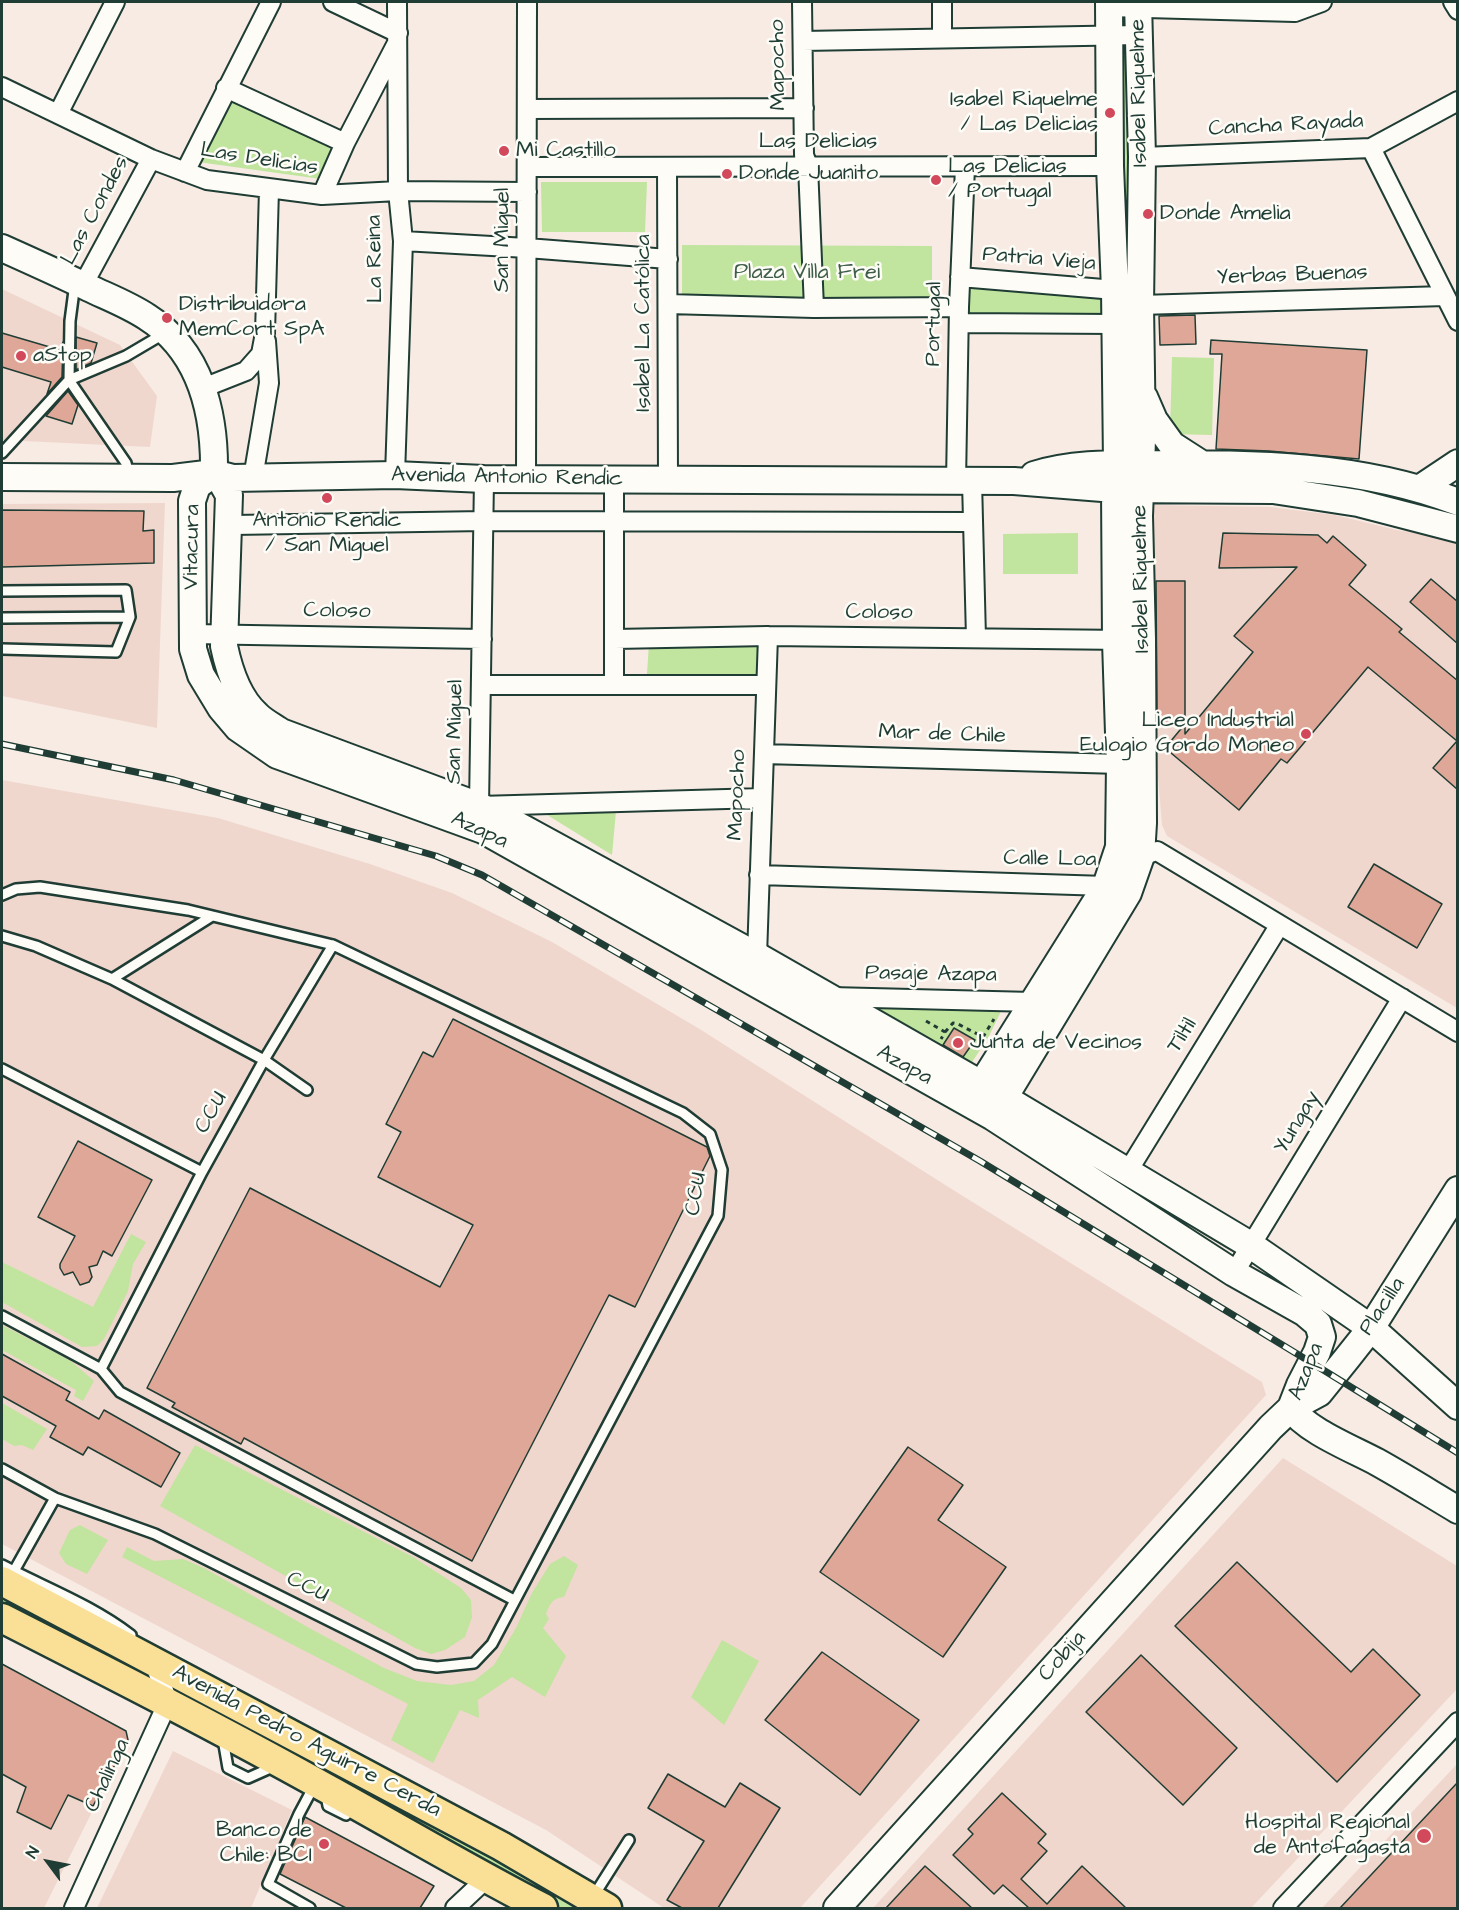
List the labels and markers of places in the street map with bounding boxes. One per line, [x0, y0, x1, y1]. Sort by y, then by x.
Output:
place label: Isabel Riquelme / Las Delicias [950, 87, 1098, 138]
marker: Isabel Riquelme / Las Delicias [1103, 106, 1117, 120]
place label: Mi Castillo [516, 138, 616, 164]
marker: Mi Castillo [497, 144, 511, 158]
place label: Las Delicias / Portugal [948, 154, 1067, 206]
place label: Donde Juanito [739, 161, 878, 187]
marker: Donde Juanito [720, 167, 734, 181]
marker: Las Delicias / Portugal [929, 173, 943, 187]
place label: Donde Amelia [1160, 201, 1291, 227]
marker: Donde Amelia [1141, 207, 1155, 221]
place label: Distribuidora MemCort SpA [179, 292, 324, 344]
marker: Distribuidora MemCort SpA [160, 311, 174, 325]
place label: aStop [33, 343, 92, 369]
marker: aStop [14, 349, 28, 363]
marker: Antonio Rendic / San Miguel [320, 491, 334, 505]
place label: Antonio Rendic / San Miguel [253, 508, 401, 560]
place label: Liceo Industrial Eulogio Gordo Moneo [1080, 708, 1294, 760]
marker: Liceo Industrial Eulogio Gordo Moneo [1299, 727, 1313, 741]
place label: Junta de Vecinos [970, 1030, 1142, 1056]
marker: Junta de Vecinos [951, 1036, 965, 1050]
place label: Hospital Regional de Antofagasta [1245, 1810, 1410, 1862]
place label: Banco de Chile: BCI [216, 1818, 312, 1870]
marker: Hospital Regional de Antofagasta [1415, 1827, 1433, 1845]
marker: Banco de Chile: BCI [317, 1837, 331, 1851]

